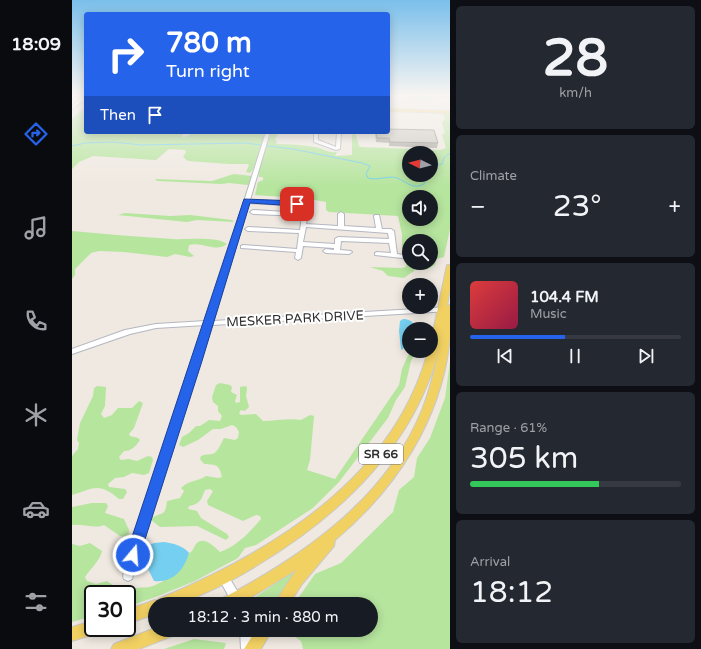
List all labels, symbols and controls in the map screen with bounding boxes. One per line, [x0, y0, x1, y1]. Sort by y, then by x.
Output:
text: 780 m [166, 26, 252, 60]
text: 28 [543, 27, 608, 90]
icon: right [100, 28, 152, 80]
text: 18:09 [11, 33, 61, 55]
text: Turn right [166, 60, 250, 82]
text: km/h [559, 85, 592, 101]
icon: arrive [144, 104, 166, 126]
text: Then [100, 106, 136, 124]
icon: directions [22, 120, 50, 148]
north arrow [402, 146, 438, 182]
map controls [402, 146, 438, 358]
text: Climate [470, 168, 517, 184]
pin [280, 187, 314, 221]
text: 23° [553, 188, 602, 225]
button: sound [402, 190, 438, 226]
icon: arrive [286, 193, 308, 215]
text: − [470, 194, 486, 220]
text: + [669, 194, 681, 220]
icon: music [22, 214, 50, 242]
button: search [402, 234, 438, 270]
button: + [402, 278, 438, 314]
text: 104.4 FM [530, 288, 599, 306]
text: Music [530, 306, 567, 322]
icon: phone [22, 307, 50, 335]
street label: MESKER PARK DRIVE [226, 307, 364, 331]
button: − [402, 322, 438, 358]
icon: previous [494, 345, 516, 367]
icon: pause [564, 345, 586, 367]
icon: next [635, 345, 657, 367]
icon: climate [22, 401, 50, 429]
text: Range · 61% [470, 420, 547, 436]
text: 305 km [470, 440, 578, 477]
road number: SR 66 [359, 444, 403, 464]
icon: car [22, 495, 50, 523]
position arrow [112, 534, 154, 576]
text: Arrival [470, 554, 510, 570]
text: 18:12 [470, 574, 553, 611]
speed limit sign: 30 [84, 585, 136, 637]
icon: filters [22, 588, 50, 616]
text: 18:12 · 3 min · 880 m [188, 608, 338, 626]

